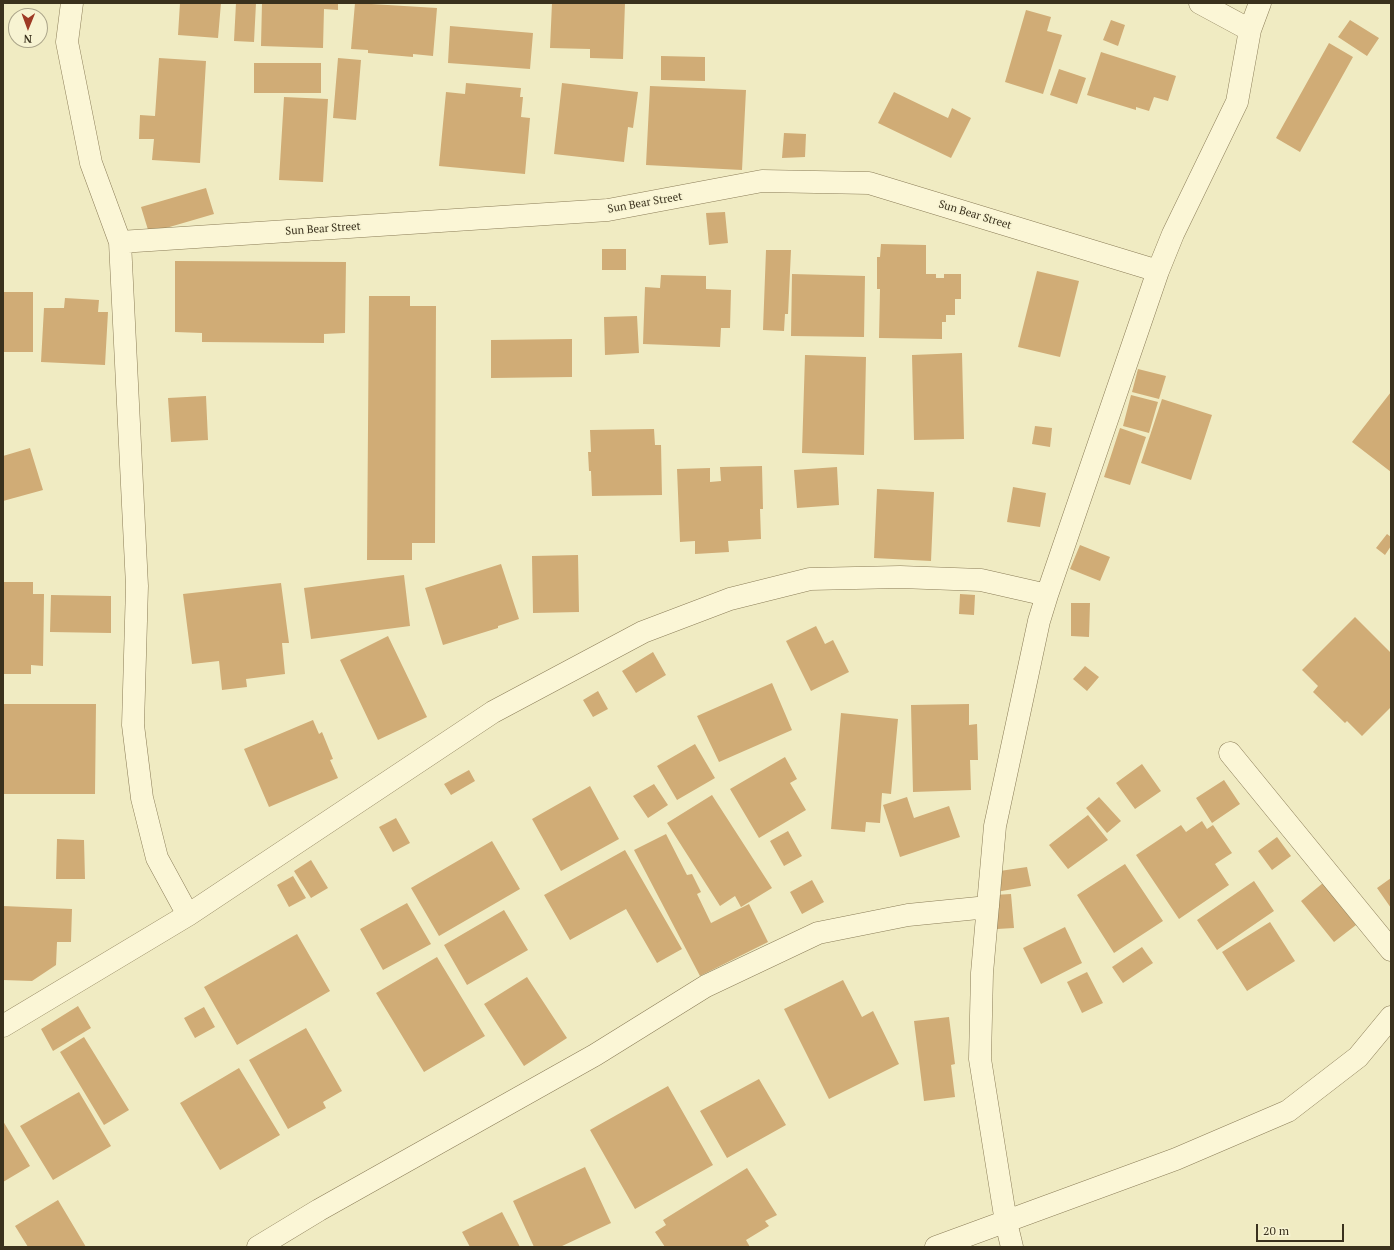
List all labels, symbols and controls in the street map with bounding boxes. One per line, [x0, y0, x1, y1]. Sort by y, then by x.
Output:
north arrow [8, 8, 48, 48]
text: N [24, 32, 32, 46]
street label: Sun Bear Street [607, 190, 683, 216]
street label: Sun Bear Street [937, 198, 1013, 232]
street label: Sun Bear Street [285, 220, 361, 238]
scale bar [1258, 1216, 1346, 1242]
text: 20 m [1263, 1223, 1289, 1238]

